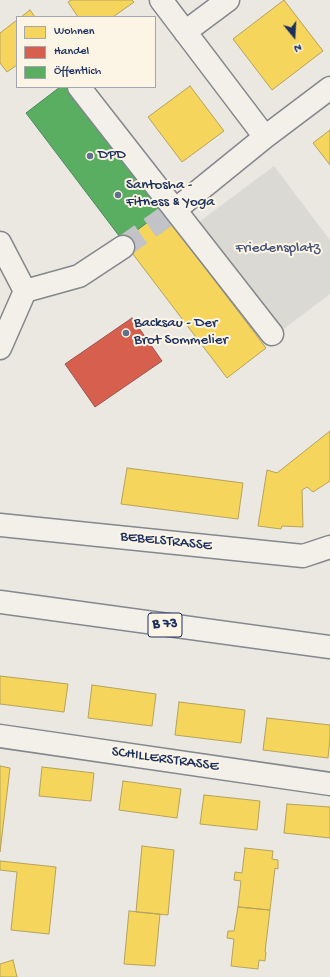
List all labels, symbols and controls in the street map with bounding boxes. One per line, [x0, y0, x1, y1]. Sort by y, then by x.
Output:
legend [16, 16, 156, 88]
north arrow [274, 16, 314, 56]
text: Wohnen [54, 25, 94, 39]
text: N [292, 41, 303, 54]
text: Handel [54, 45, 89, 59]
text: Öffentlich [54, 65, 101, 79]
place label: DPD [98, 147, 126, 165]
marker: DPD [85, 151, 95, 161]
place label: Santosha - Fitness & Yoga [126, 177, 215, 212]
marker: Santosha - Fitness & Yoga [113, 190, 123, 200]
park label: Friedensplatz [236, 240, 320, 258]
place label: Backsau - Der Brot Sommelier [134, 315, 228, 350]
marker: Backsau - Der Brot Sommelier [121, 328, 131, 338]
street label: BEBELSTRASSE [119, 528, 213, 556]
road number: B 73 [148, 613, 182, 637]
street label: SCHILLERSTRASSE [110, 744, 220, 776]

